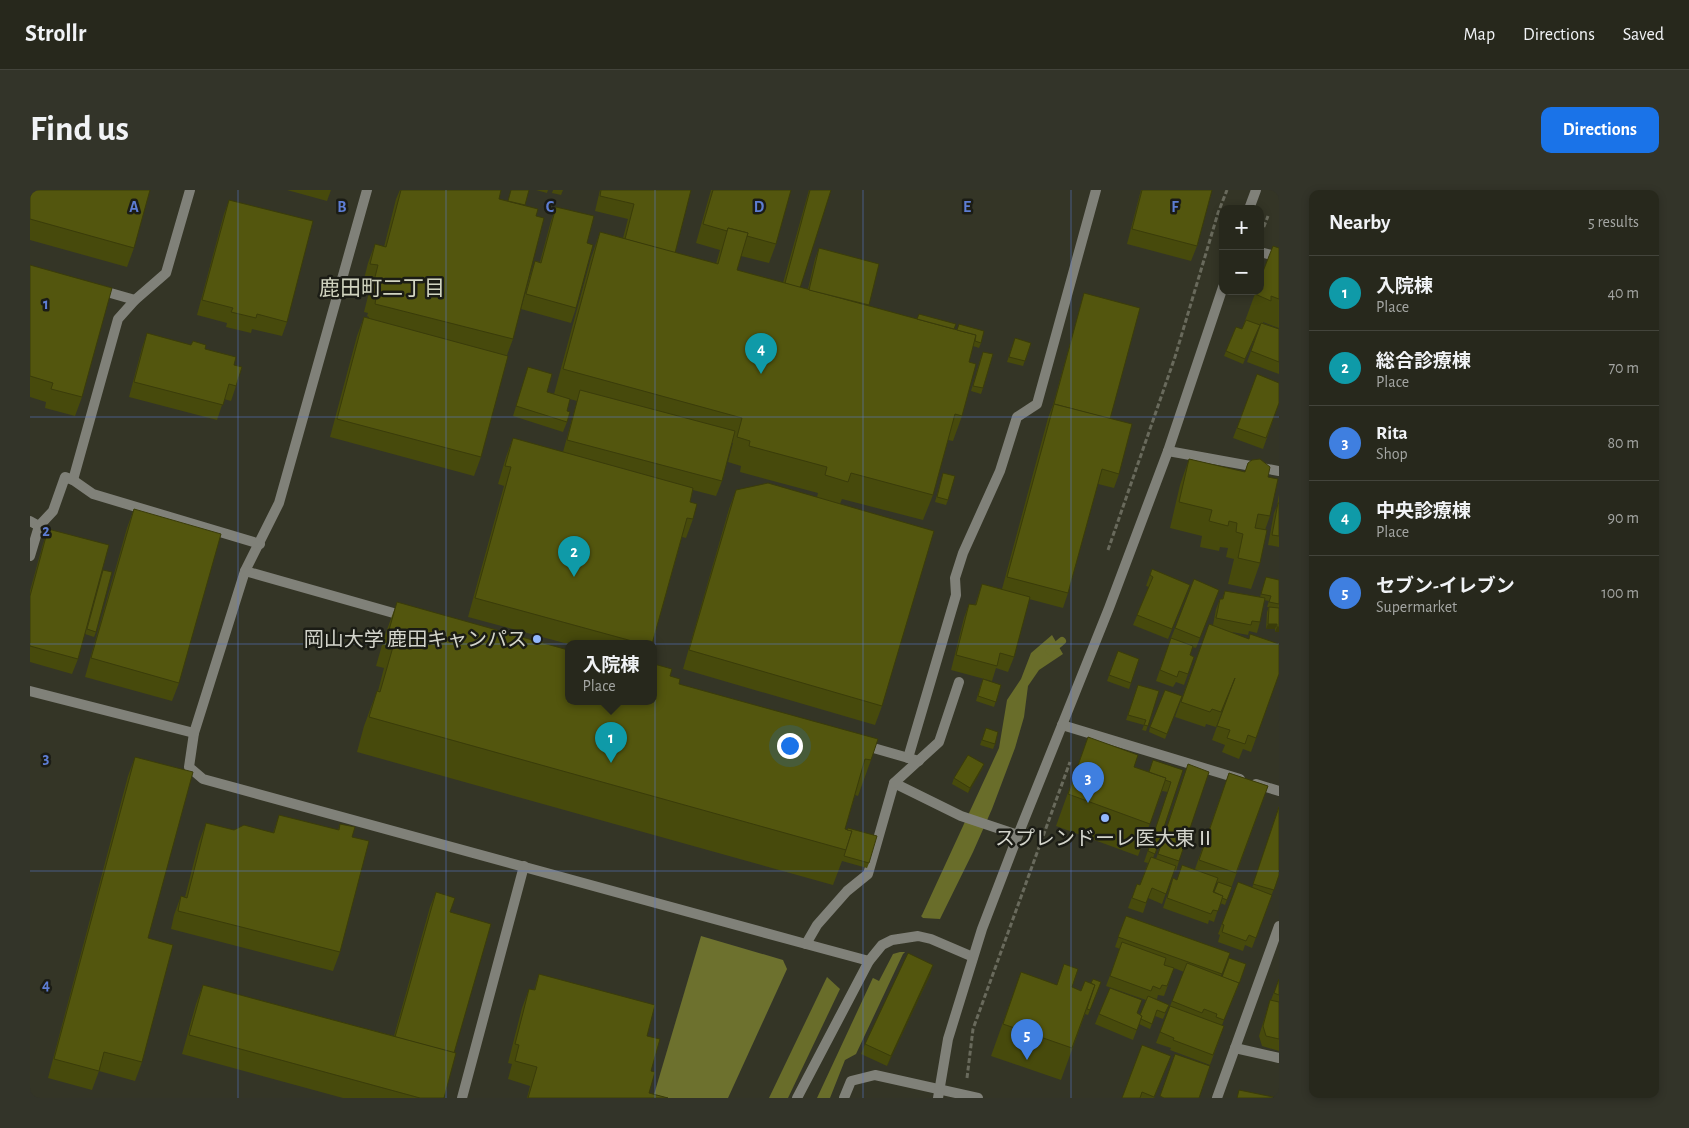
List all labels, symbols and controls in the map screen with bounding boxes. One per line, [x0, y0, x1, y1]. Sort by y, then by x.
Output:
text: Strollr [25, 22, 86, 46]
text: Map [1464, 26, 1495, 44]
text: Directions [1523, 26, 1595, 44]
text: Saved [1623, 26, 1664, 44]
button: Directions [1541, 107, 1659, 153]
text: Find us [30, 112, 129, 147]
text: A [129, 199, 139, 215]
text: B [337, 199, 347, 215]
text: C [546, 199, 555, 215]
text: D [754, 199, 765, 215]
text: E [963, 199, 971, 215]
text: F [1171, 199, 1179, 215]
map controls [1219, 205, 1264, 295]
button: + [1219, 205, 1264, 250]
text: Nearby [1329, 212, 1390, 233]
text: 5 results [1588, 214, 1639, 230]
button: − [1219, 250, 1264, 295]
district label: 鹿田町二丁目 [319, 277, 445, 299]
text: 入院棟 [1376, 277, 1433, 296]
text: 1 [1342, 285, 1348, 301]
text: 40 m [1607, 285, 1639, 301]
text: 1 [43, 296, 49, 312]
text: Place [1376, 299, 1409, 315]
pin: 4 [745, 333, 777, 374]
text: 総合診療棟 [1376, 352, 1471, 371]
text: 2 [1341, 360, 1349, 376]
text: 70 m [1608, 360, 1639, 376]
text: Place [1376, 374, 1409, 390]
text: Rita [1376, 424, 1408, 443]
text: 3 [1342, 435, 1348, 451]
text: 80 m [1608, 435, 1639, 451]
text: Shop [1376, 446, 1408, 462]
text: 中央診療棟 [1376, 502, 1471, 521]
text: 4 [1341, 510, 1349, 526]
text: 90 m [1608, 510, 1639, 526]
text: 2 [42, 523, 50, 539]
text: Place [1376, 524, 1409, 540]
pin: 2 [558, 536, 590, 577]
text: セブン-イレブン [1376, 577, 1515, 596]
text: 5 [1342, 585, 1348, 601]
text: 100 m [1601, 585, 1639, 601]
text: Supermarket [1376, 599, 1457, 615]
place label: 岡山大学 鹿田キャンパス [304, 629, 527, 650]
marker: 岡山大学 鹿田キャンパス [531, 633, 543, 645]
popup [565, 640, 657, 705]
text: 入院棟 [582, 656, 640, 675]
text: Place [582, 678, 616, 694]
pin: 1 [595, 722, 627, 763]
your location [777, 733, 803, 759]
text: 3 [43, 750, 50, 766]
pin: 3 [1072, 762, 1104, 803]
marker: スプレンドーレ医大東Ⅱ [1099, 812, 1111, 824]
place label: スプレンドーレ医大東Ⅱ [995, 828, 1215, 849]
text: 4 [42, 977, 50, 993]
pin: 5 [1011, 1019, 1043, 1060]

